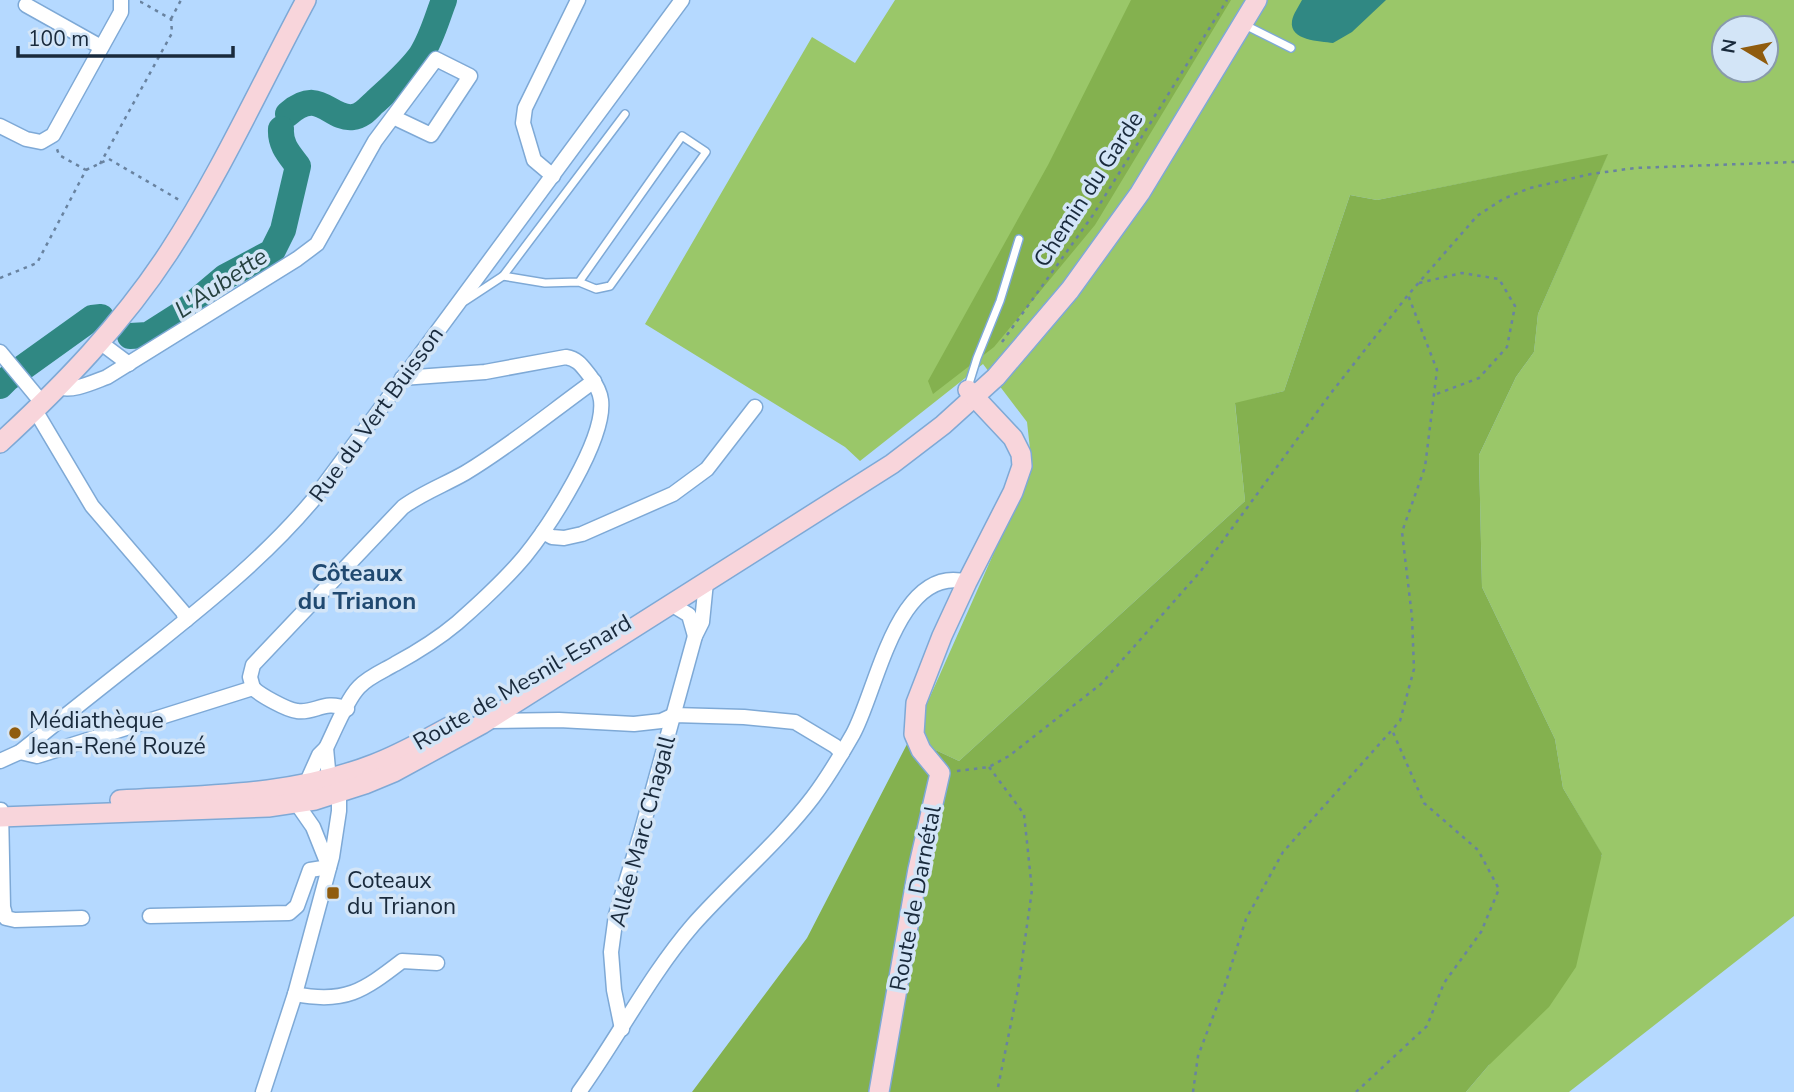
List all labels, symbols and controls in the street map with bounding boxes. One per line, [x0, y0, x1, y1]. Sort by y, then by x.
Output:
scale bar [18, 14, 233, 58]
north arrow [1710, 14, 1780, 84]
text: 100 m [28, 25, 89, 53]
text: N [1715, 37, 1743, 55]
street label: Chemin du Garde [1027, 106, 1150, 273]
water label: L'Aubette [168, 240, 274, 326]
street label: Rue du Vert Buisson [302, 320, 451, 508]
district label: Côteaux du Trianon [298, 557, 416, 617]
street label: Route de Mesnil-Esnard [407, 607, 637, 758]
place label: Médiathèque Jean-René Rouzé [28, 705, 206, 762]
marker: Médiathèque Jean-René Rouzé [7, 725, 23, 741]
street label: Allée Marc Chagall [602, 732, 683, 930]
street label: Route de Darnétal [882, 803, 949, 993]
place label: Coteaux du Trianon [347, 865, 456, 922]
marker: Coteaux du Trianon [325, 885, 341, 901]

